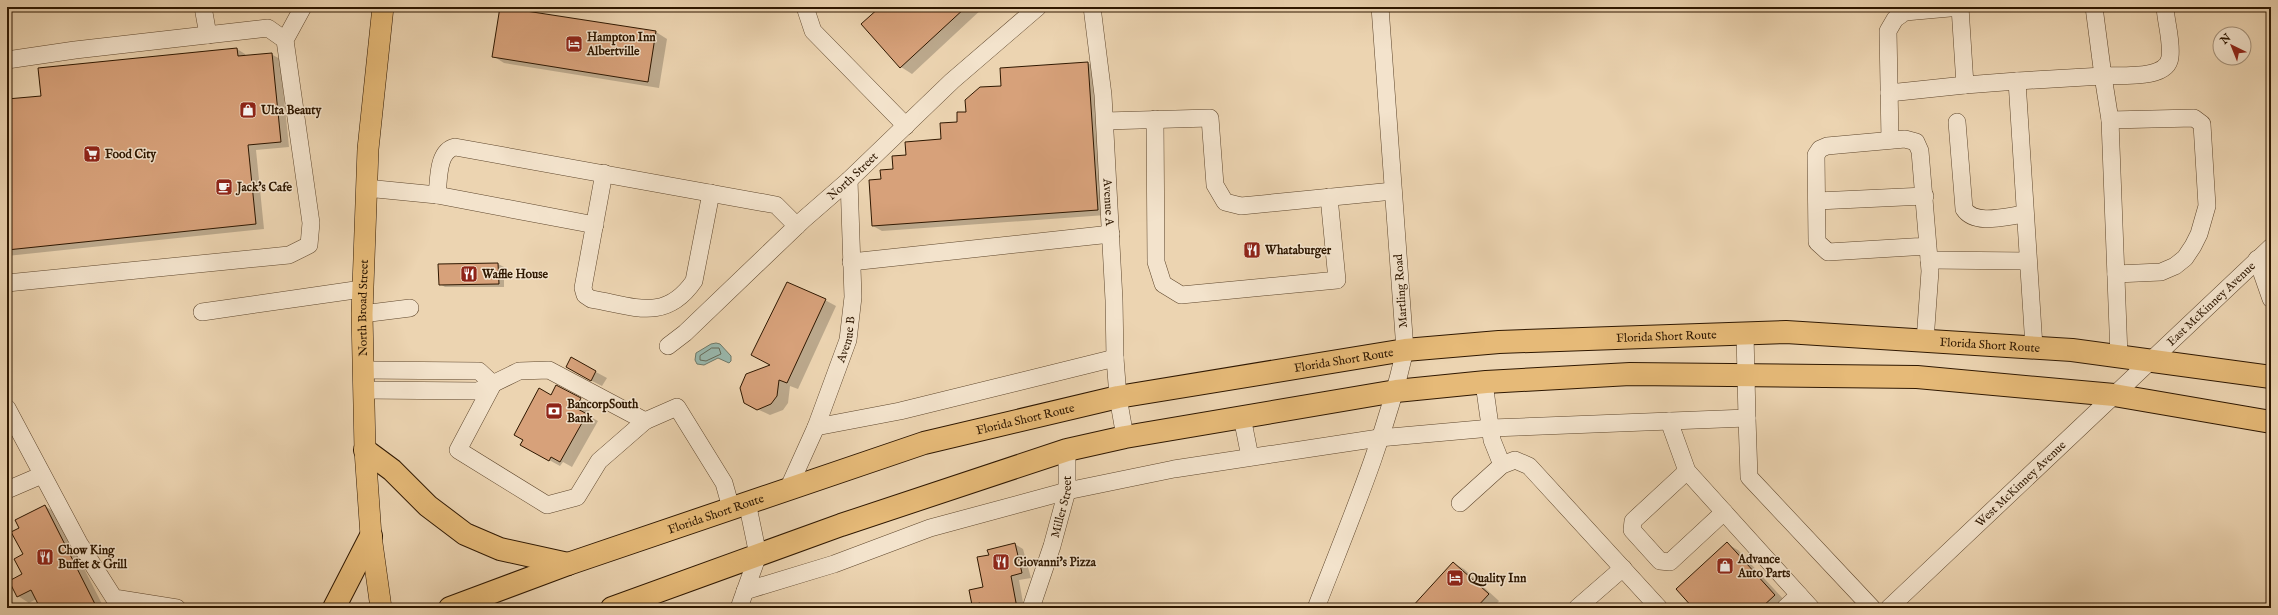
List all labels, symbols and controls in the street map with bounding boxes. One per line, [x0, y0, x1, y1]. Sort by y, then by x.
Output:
north arrow [2212, 26, 2252, 66]
place label: Hampton Inn Albertville [586, 30, 656, 59]
text: N [2217, 31, 2234, 48]
hotel icon: Hampton Inn Albertville [564, 34, 584, 54]
shop icon: Ulta Beauty [238, 100, 258, 120]
place label: Ulta Beauty [260, 103, 322, 119]
supermarket icon: Food City [82, 144, 102, 164]
place label: Food City [105, 147, 157, 163]
street label: North Street [824, 149, 881, 203]
cafe icon: Jack's Cafe [214, 177, 234, 197]
street label: Avenue A [1100, 177, 1118, 227]
place label: Jack's Cafe [235, 180, 292, 196]
restaurant icon: Whataburger [1242, 240, 1262, 260]
place label: Whataburger [1264, 243, 1332, 259]
street label: Martling Road [1391, 253, 1411, 329]
street label: East McKinney Avenue [2164, 258, 2259, 349]
street label: North Broad Street [354, 259, 371, 357]
restaurant icon: Waffle House [459, 264, 479, 284]
place label: Waffle House [481, 267, 548, 282]
street label: Avenue B [833, 315, 858, 365]
street label: Florida Short Route [1616, 327, 1717, 345]
street label: Florida Short Route [1939, 334, 2041, 356]
street label: Florida Short Route [1293, 344, 1395, 376]
place label: BancorpSouth Bank [567, 397, 639, 426]
street label: Florida Short Route [975, 400, 1076, 438]
bank icon: BancorpSouth Bank [544, 401, 564, 421]
street label: West McKinney Avenue [1972, 437, 2069, 530]
street label: Miller Street [1047, 476, 1075, 539]
street label: Florida Short Route [666, 490, 766, 537]
place label: Chow King Buffet & Grill [58, 543, 128, 572]
restaurant icon: Chow King Buffet & Grill [35, 547, 55, 567]
restaurant icon: Giovanni's Pizza [991, 552, 1011, 572]
place label: Advance Auto Parts [1737, 552, 1791, 581]
place label: Giovanni's Pizza [1014, 555, 1097, 570]
shop icon: Advance Auto Parts [1715, 556, 1735, 576]
hotel icon: Quality Inn [1445, 568, 1465, 588]
place label: Quality Inn [1468, 571, 1527, 587]

